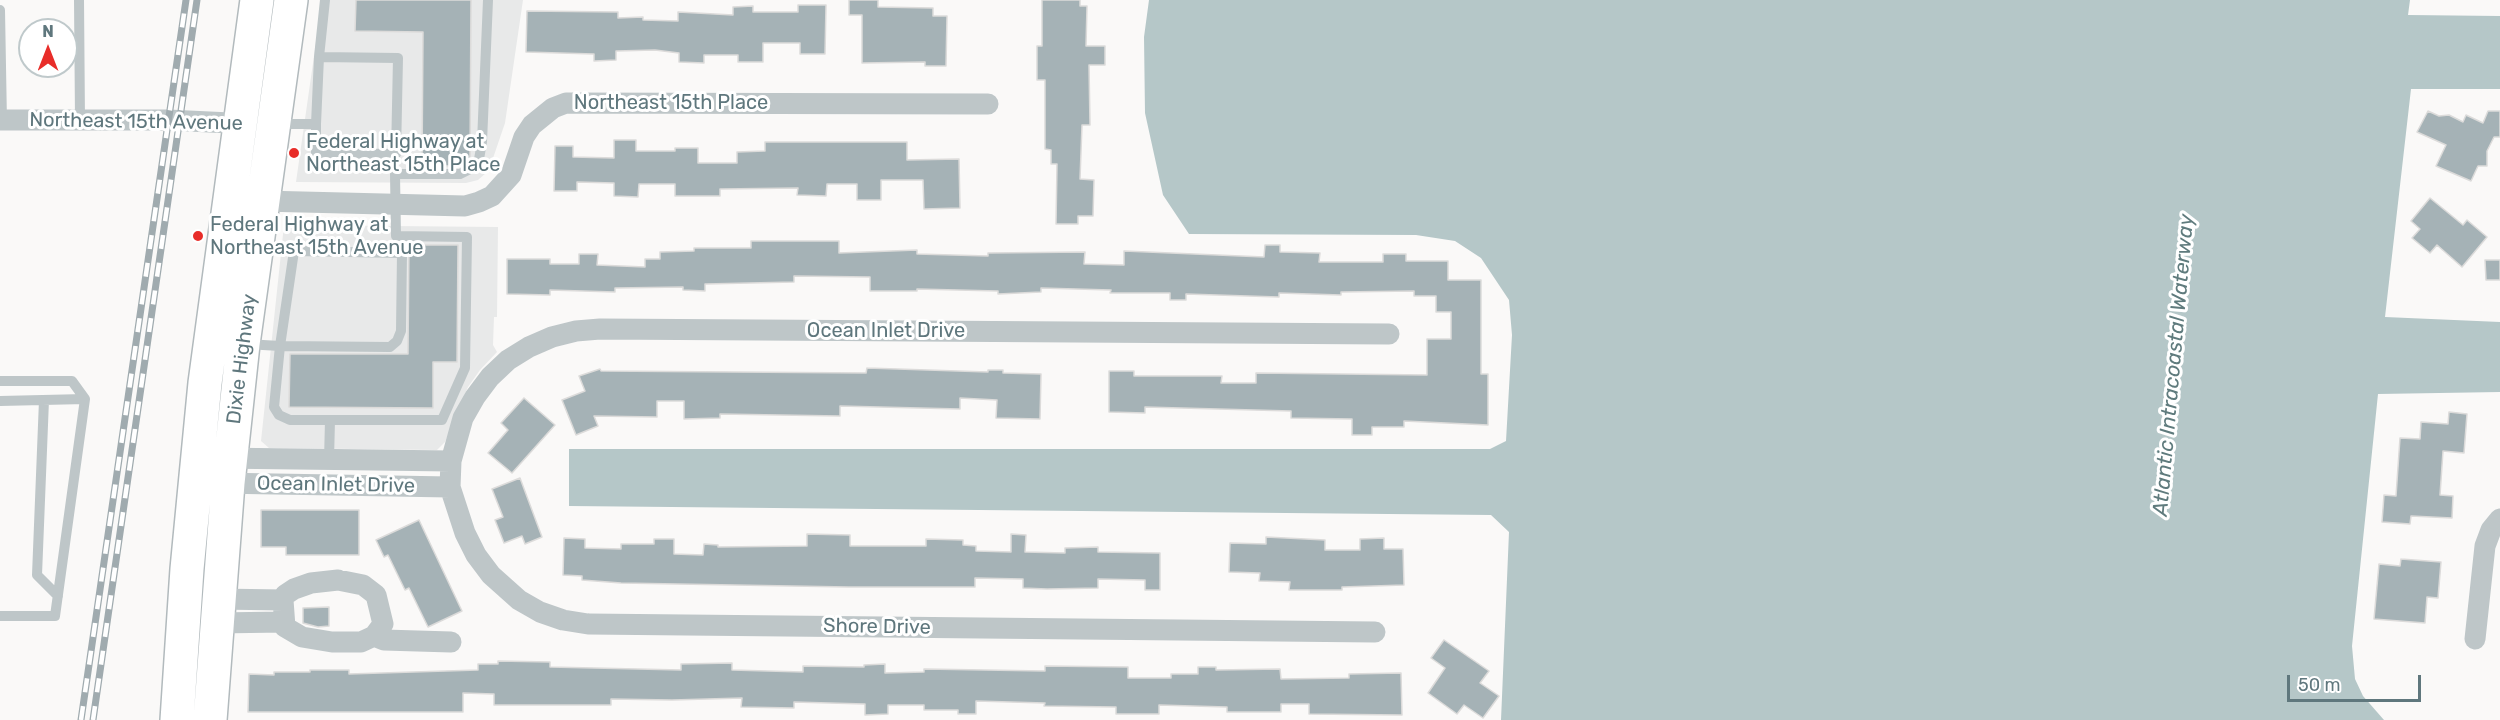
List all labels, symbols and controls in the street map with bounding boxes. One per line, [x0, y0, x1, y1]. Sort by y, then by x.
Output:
north arrow [18, 18, 78, 78]
text: N [42, 22, 54, 41]
street label: Northeast 15th Place [574, 91, 768, 115]
street label: Northeast 15th Avenue [29, 108, 243, 136]
place label: Federal Highway at Northeast 15th Place [306, 130, 500, 177]
marker: Federal Highway at Northeast 15th Place [287, 146, 301, 160]
place label: Federal Highway at Northeast 15th Avenue [210, 213, 424, 260]
water label: Atlantic Intracoastal Waterway [2148, 213, 2200, 517]
marker: Federal Highway at Northeast 15th Avenue [191, 229, 205, 243]
street label: Dixie Highway [222, 293, 262, 425]
street label: Ocean Inlet Drive [807, 319, 965, 343]
street label: Ocean Inlet Drive [257, 472, 415, 498]
street label: Shore Drive [823, 614, 931, 640]
scale bar [2290, 663, 2424, 701]
text: 50 m [2298, 674, 2341, 696]

